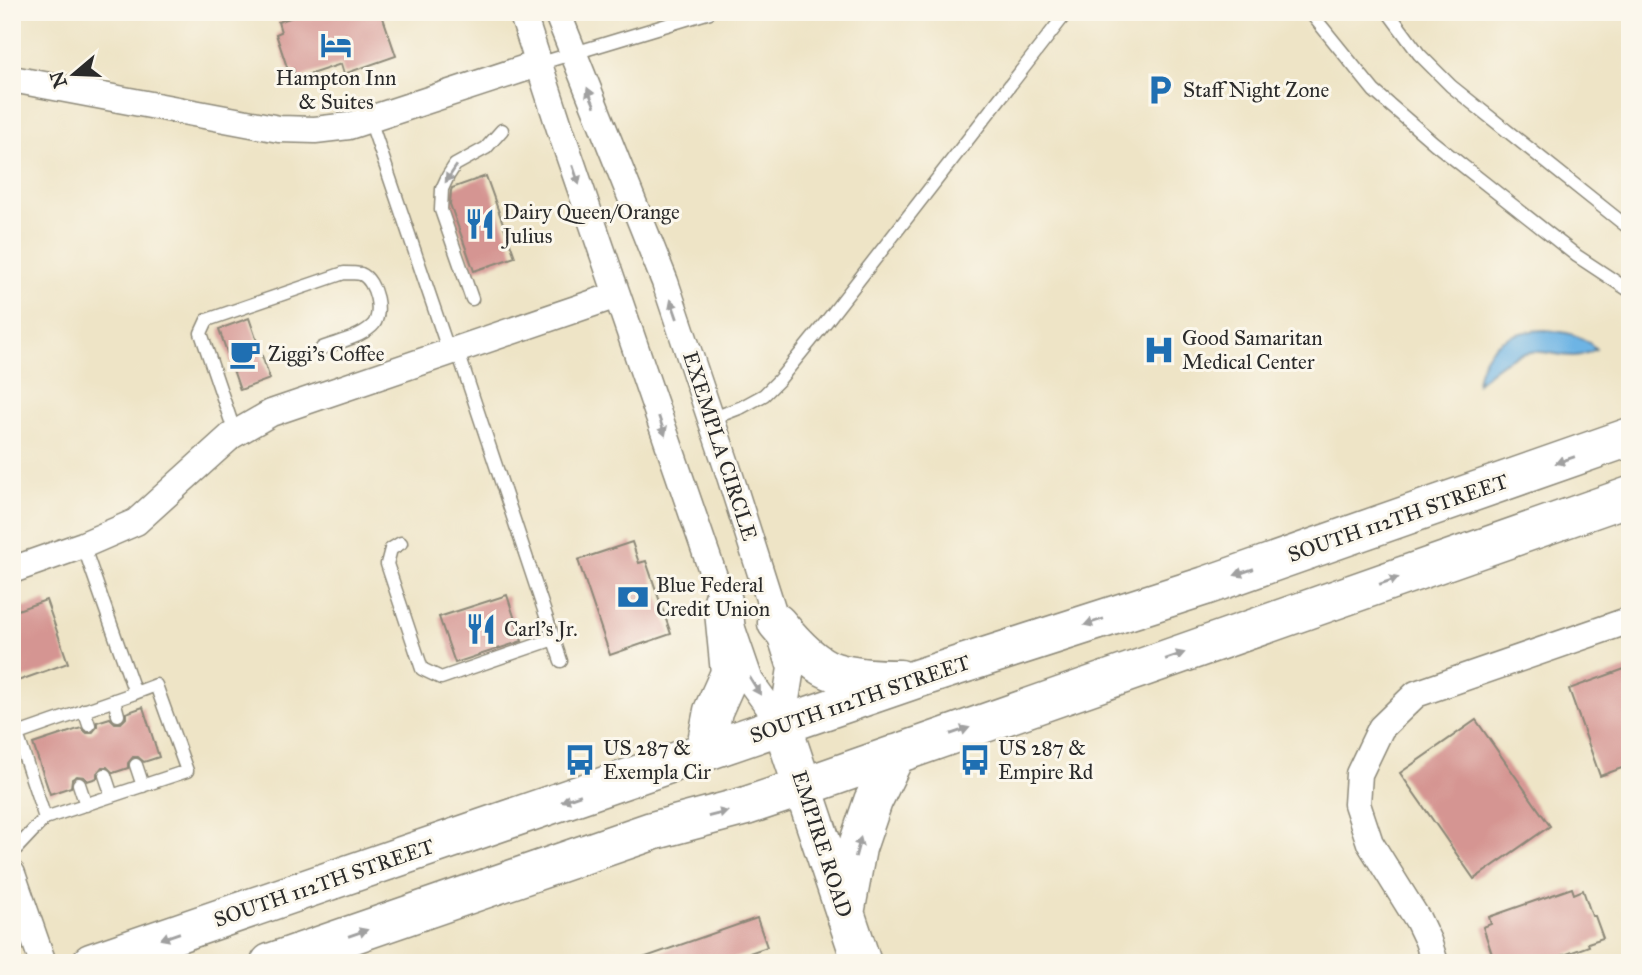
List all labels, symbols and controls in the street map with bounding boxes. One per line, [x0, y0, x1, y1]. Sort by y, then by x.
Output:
hotel icon: Hampton Inn & Suites [319, 28, 353, 62]
north arrow [38, 38, 108, 108]
place label: Hampton Inn & Suites [276, 65, 397, 115]
text: N [45, 68, 72, 91]
parking icon: Staff Night Zone [1143, 73, 1177, 107]
place label: Staff Night Zone [1183, 77, 1329, 103]
one-way arrow [586, 86, 597, 107]
one-way arrow [444, 165, 458, 183]
one-way arrow [571, 165, 582, 186]
place label: Dairy Queen/Orange Julius [501, 199, 680, 249]
restaurant icon: Dairy Queen/Orange Julius [463, 207, 497, 241]
one-way arrow [668, 298, 679, 319]
place label: Good Samaritan Medical Center [1182, 325, 1323, 375]
hospital icon: Good Samaritan Medical Center [1142, 333, 1176, 367]
cafe icon: Ziggi's Coffee [228, 337, 262, 371]
place label: Ziggi's Coffee [268, 341, 385, 367]
street label: EXEMPLA CIRCLE [677, 348, 763, 544]
one-way arrow [657, 416, 668, 437]
one-way arrow [1555, 455, 1576, 466]
street label: SOUTH 112TH STREET [1284, 468, 1512, 568]
one-way arrow [1234, 567, 1255, 578]
place label: Blue Federal Credit Union [656, 572, 770, 622]
one-way arrow [1379, 575, 1400, 586]
bank icon: Blue Federal Credit Union [616, 580, 650, 614]
restaurant icon: Carl's Jr. [464, 612, 498, 646]
place label: Carl's Jr. [504, 616, 578, 642]
one-way arrow [1083, 617, 1104, 627]
street label: SOUTH 112TH STREET [746, 649, 974, 749]
one-way arrow [1164, 650, 1185, 661]
one-way arrow [748, 676, 761, 696]
one-way arrow [950, 726, 971, 737]
place label: US 287 & Exempla Cir [603, 735, 711, 785]
place label: US 287 & Empire Rd [998, 735, 1094, 785]
bus stop icon: US 287 & Exempla Cir [563, 743, 597, 777]
bus stop icon: US 287 & Empire Rd [958, 743, 992, 777]
street label: EMPIRE ROAD [786, 767, 858, 921]
one-way arrow [560, 793, 581, 804]
one-way arrow [708, 808, 729, 818]
street label: SOUTH 112TH STREET [210, 833, 438, 933]
one-way arrow [854, 836, 864, 857]
one-way arrow [347, 927, 368, 938]
one-way arrow [160, 931, 181, 942]

